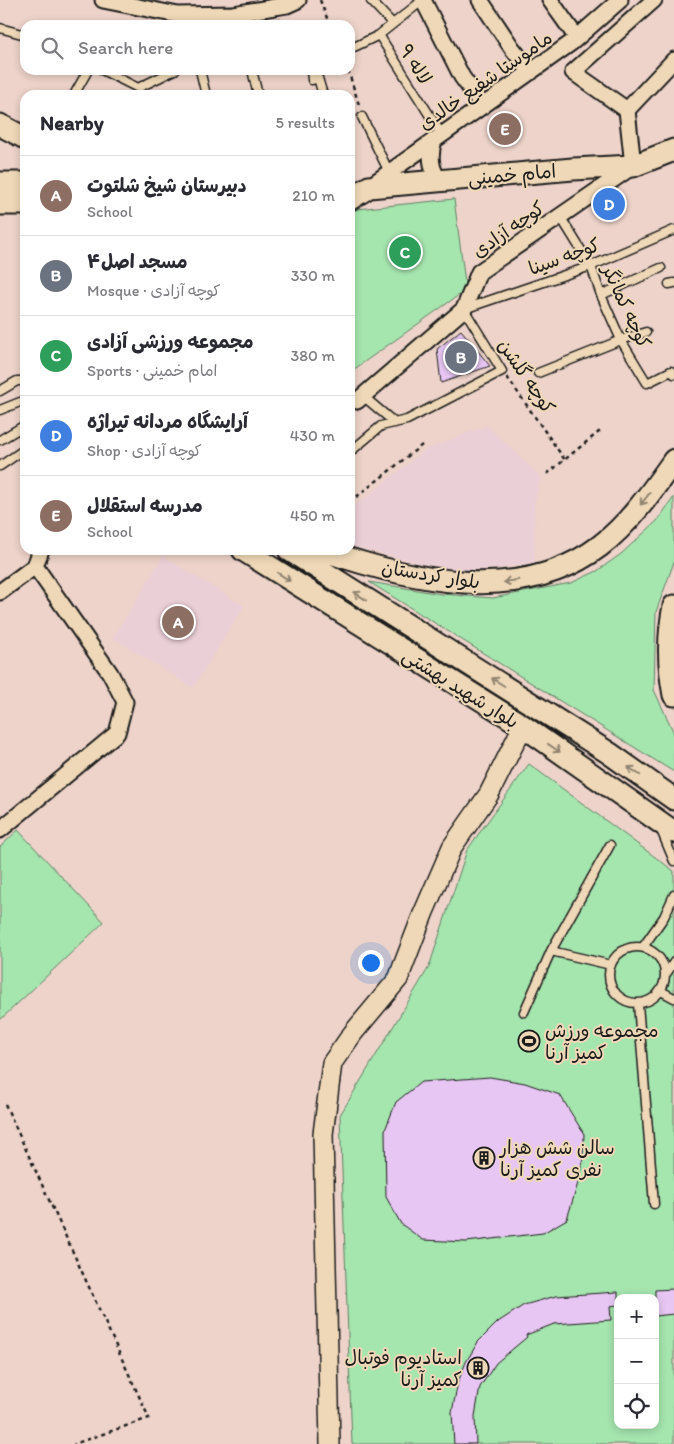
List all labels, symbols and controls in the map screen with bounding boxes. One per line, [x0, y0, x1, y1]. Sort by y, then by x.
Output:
search box [20, 20, 355, 75]
street label: ماموستا شفیع خالدی [414, 26, 558, 137]
icon: search [38, 34, 66, 62]
text: Search here [78, 36, 173, 59]
street label: لاله ۹ [394, 40, 437, 89]
text: Nearby [40, 110, 104, 135]
pin: E [489, 110, 521, 148]
text: 5 results [275, 113, 335, 132]
street label: امام خمینی [467, 159, 557, 193]
text: دبیرستان شیخ شلتوت [87, 174, 247, 197]
pin: D [593, 185, 625, 223]
text: A [51, 186, 61, 205]
text: 210 m [292, 186, 335, 205]
street label: کوچه آزادی [468, 196, 550, 264]
text: School [87, 202, 133, 221]
pin: C [389, 233, 421, 271]
street label: کوچه سینا [525, 233, 603, 281]
text: مسجد اصل۴ [87, 250, 188, 273]
street label: کوچه کمانگر [595, 259, 656, 352]
text: B [51, 266, 61, 285]
text: 330 m [291, 266, 335, 285]
text: Mosque · کوچه آزادی [87, 281, 221, 300]
text: مجموعه ورزشی آزادی [87, 330, 254, 353]
street label: کوچه گلشن [492, 334, 560, 419]
pin: B [445, 338, 477, 376]
text: C [51, 346, 61, 365]
text: 380 m [291, 346, 335, 365]
text: Sports · امام خمینی [87, 361, 217, 380]
text: آرایشگاه مردانه تیراژه [87, 410, 248, 433]
text: D [51, 426, 61, 445]
text: 430 m [290, 426, 335, 445]
text: Shop · کوچه آزادی [87, 441, 202, 460]
one-way arrow [640, 492, 651, 505]
text: مدرسه استقلال [87, 494, 203, 517]
text: E [52, 506, 60, 525]
text: 450 m [290, 506, 335, 525]
text: School [87, 522, 133, 541]
street label: بلوار کردستان [380, 555, 482, 594]
one-way arrow [276, 572, 290, 582]
one-way arrow [503, 576, 519, 586]
one-way arrow [354, 591, 368, 601]
pin: A [162, 603, 194, 641]
street label: بلوار شهید بهشتی [398, 644, 523, 734]
one-way arrow [491, 677, 505, 687]
one-way arrow [547, 743, 561, 753]
one-way arrow [627, 766, 641, 776]
your location [358, 950, 384, 976]
place label: مجموعه ورزش کمیز آرنا [545, 1019, 659, 1064]
sports icon: مجموعه ورزش کمیز آرنا [517, 1029, 541, 1053]
place label: سالن شش هزار نفری کمیز آرنا [498, 1136, 615, 1181]
building icon: سالن شش هزار نفری کمیز آرنا [472, 1146, 496, 1170]
map controls [614, 1294, 659, 1429]
button: + [614, 1294, 659, 1339]
button: − [614, 1339, 659, 1384]
place label: استادیوم فوتبال کمیز آرنا [345, 1346, 462, 1391]
building icon: استادیوم فوتبال کمیز آرنا [466, 1356, 490, 1380]
button: locate [614, 1384, 659, 1429]

